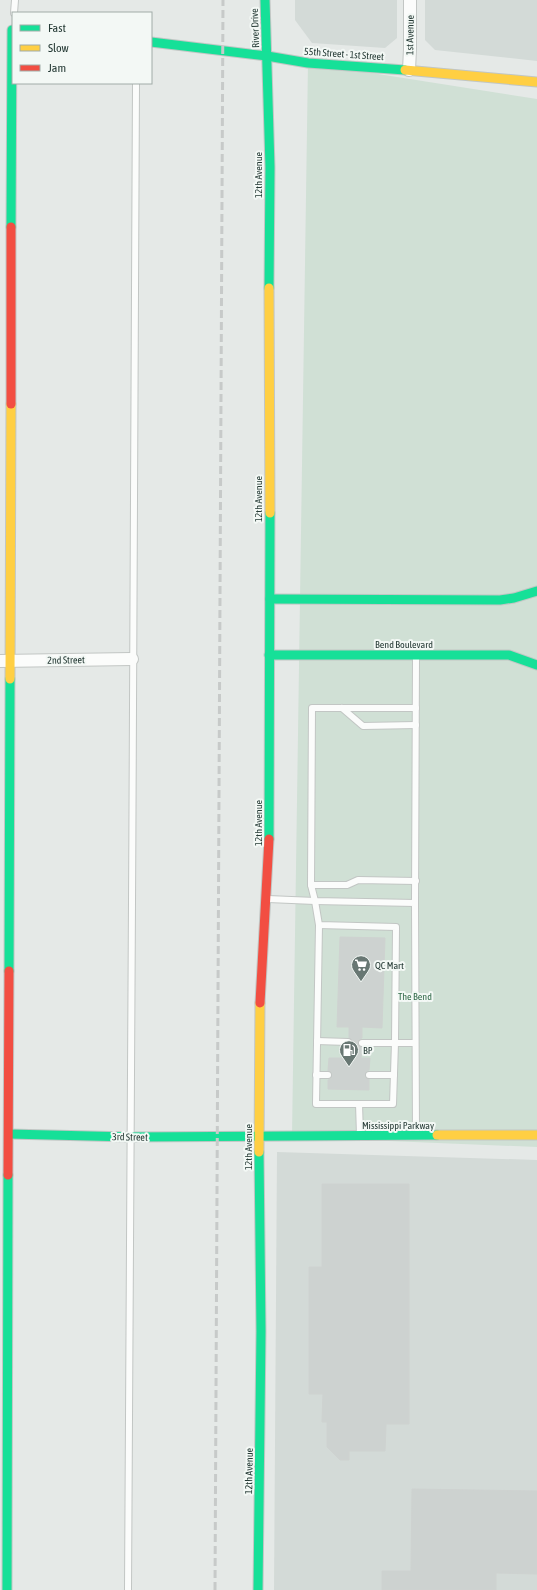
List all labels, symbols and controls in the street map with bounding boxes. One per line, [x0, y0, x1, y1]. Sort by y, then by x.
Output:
street label: River Drive [249, 8, 261, 48]
legend [12, 12, 152, 84]
street label: 1st Avenue [404, 14, 416, 55]
text: Fast [48, 21, 66, 35]
text: Slow [48, 41, 69, 55]
street label: 55th Street - 1st Street [304, 46, 384, 62]
text: Jam [48, 61, 66, 75]
street label: 12th Avenue [253, 151, 264, 198]
street label: 12th Avenue [253, 475, 264, 522]
street label: Bend Boulevard [375, 639, 433, 650]
street label: 2nd Street [47, 654, 85, 666]
street label: 12th Avenue [253, 799, 264, 846]
supermarket icon: QC Mart [350, 954, 372, 982]
place label: QC Mart [375, 960, 404, 971]
park label: The Bend [398, 991, 432, 1002]
fuel station icon: BP [338, 1039, 360, 1067]
place label: BP [363, 1045, 373, 1056]
street label: Mississippi Parkway [362, 1120, 434, 1131]
street label: 12th Avenue [243, 1123, 254, 1170]
street label: 3rd Street [112, 1131, 148, 1143]
street label: 12th Avenue [243, 1447, 255, 1494]

